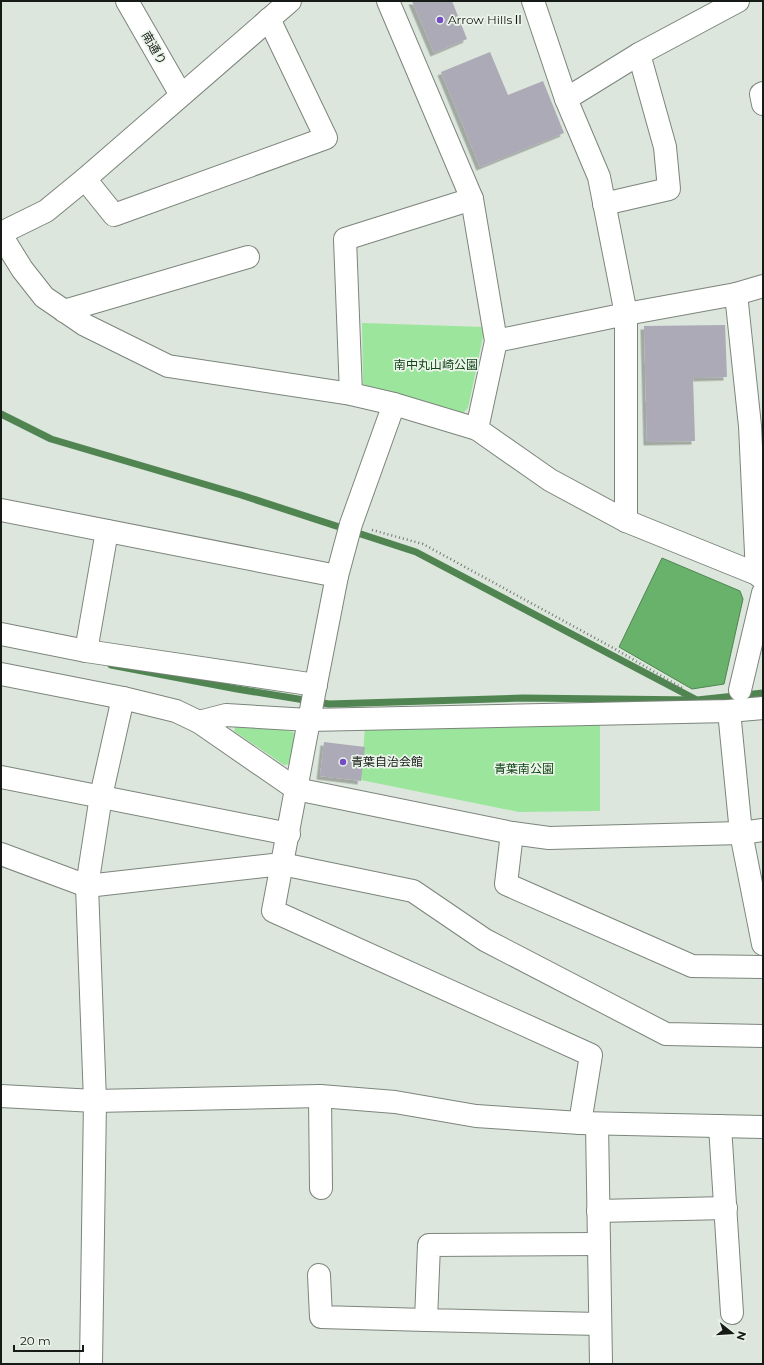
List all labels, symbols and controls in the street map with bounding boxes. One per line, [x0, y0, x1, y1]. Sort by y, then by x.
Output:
place label: Arrow HillsⅡ [448, 12, 524, 27]
marker: Arrow HillsⅡ [435, 15, 445, 25]
street label: 南通り [139, 28, 170, 67]
park label: 南中丸山崎公園 [394, 357, 478, 372]
place label: 青葉自治会館 [351, 754, 423, 769]
marker: 青葉自治会館 [338, 757, 348, 767]
park label: 青葉南公園 [494, 761, 554, 776]
north arrow [712, 1313, 752, 1353]
scale bar [14, 1327, 83, 1353]
text: N [734, 1330, 750, 1342]
text: 20 m [20, 1333, 51, 1348]

